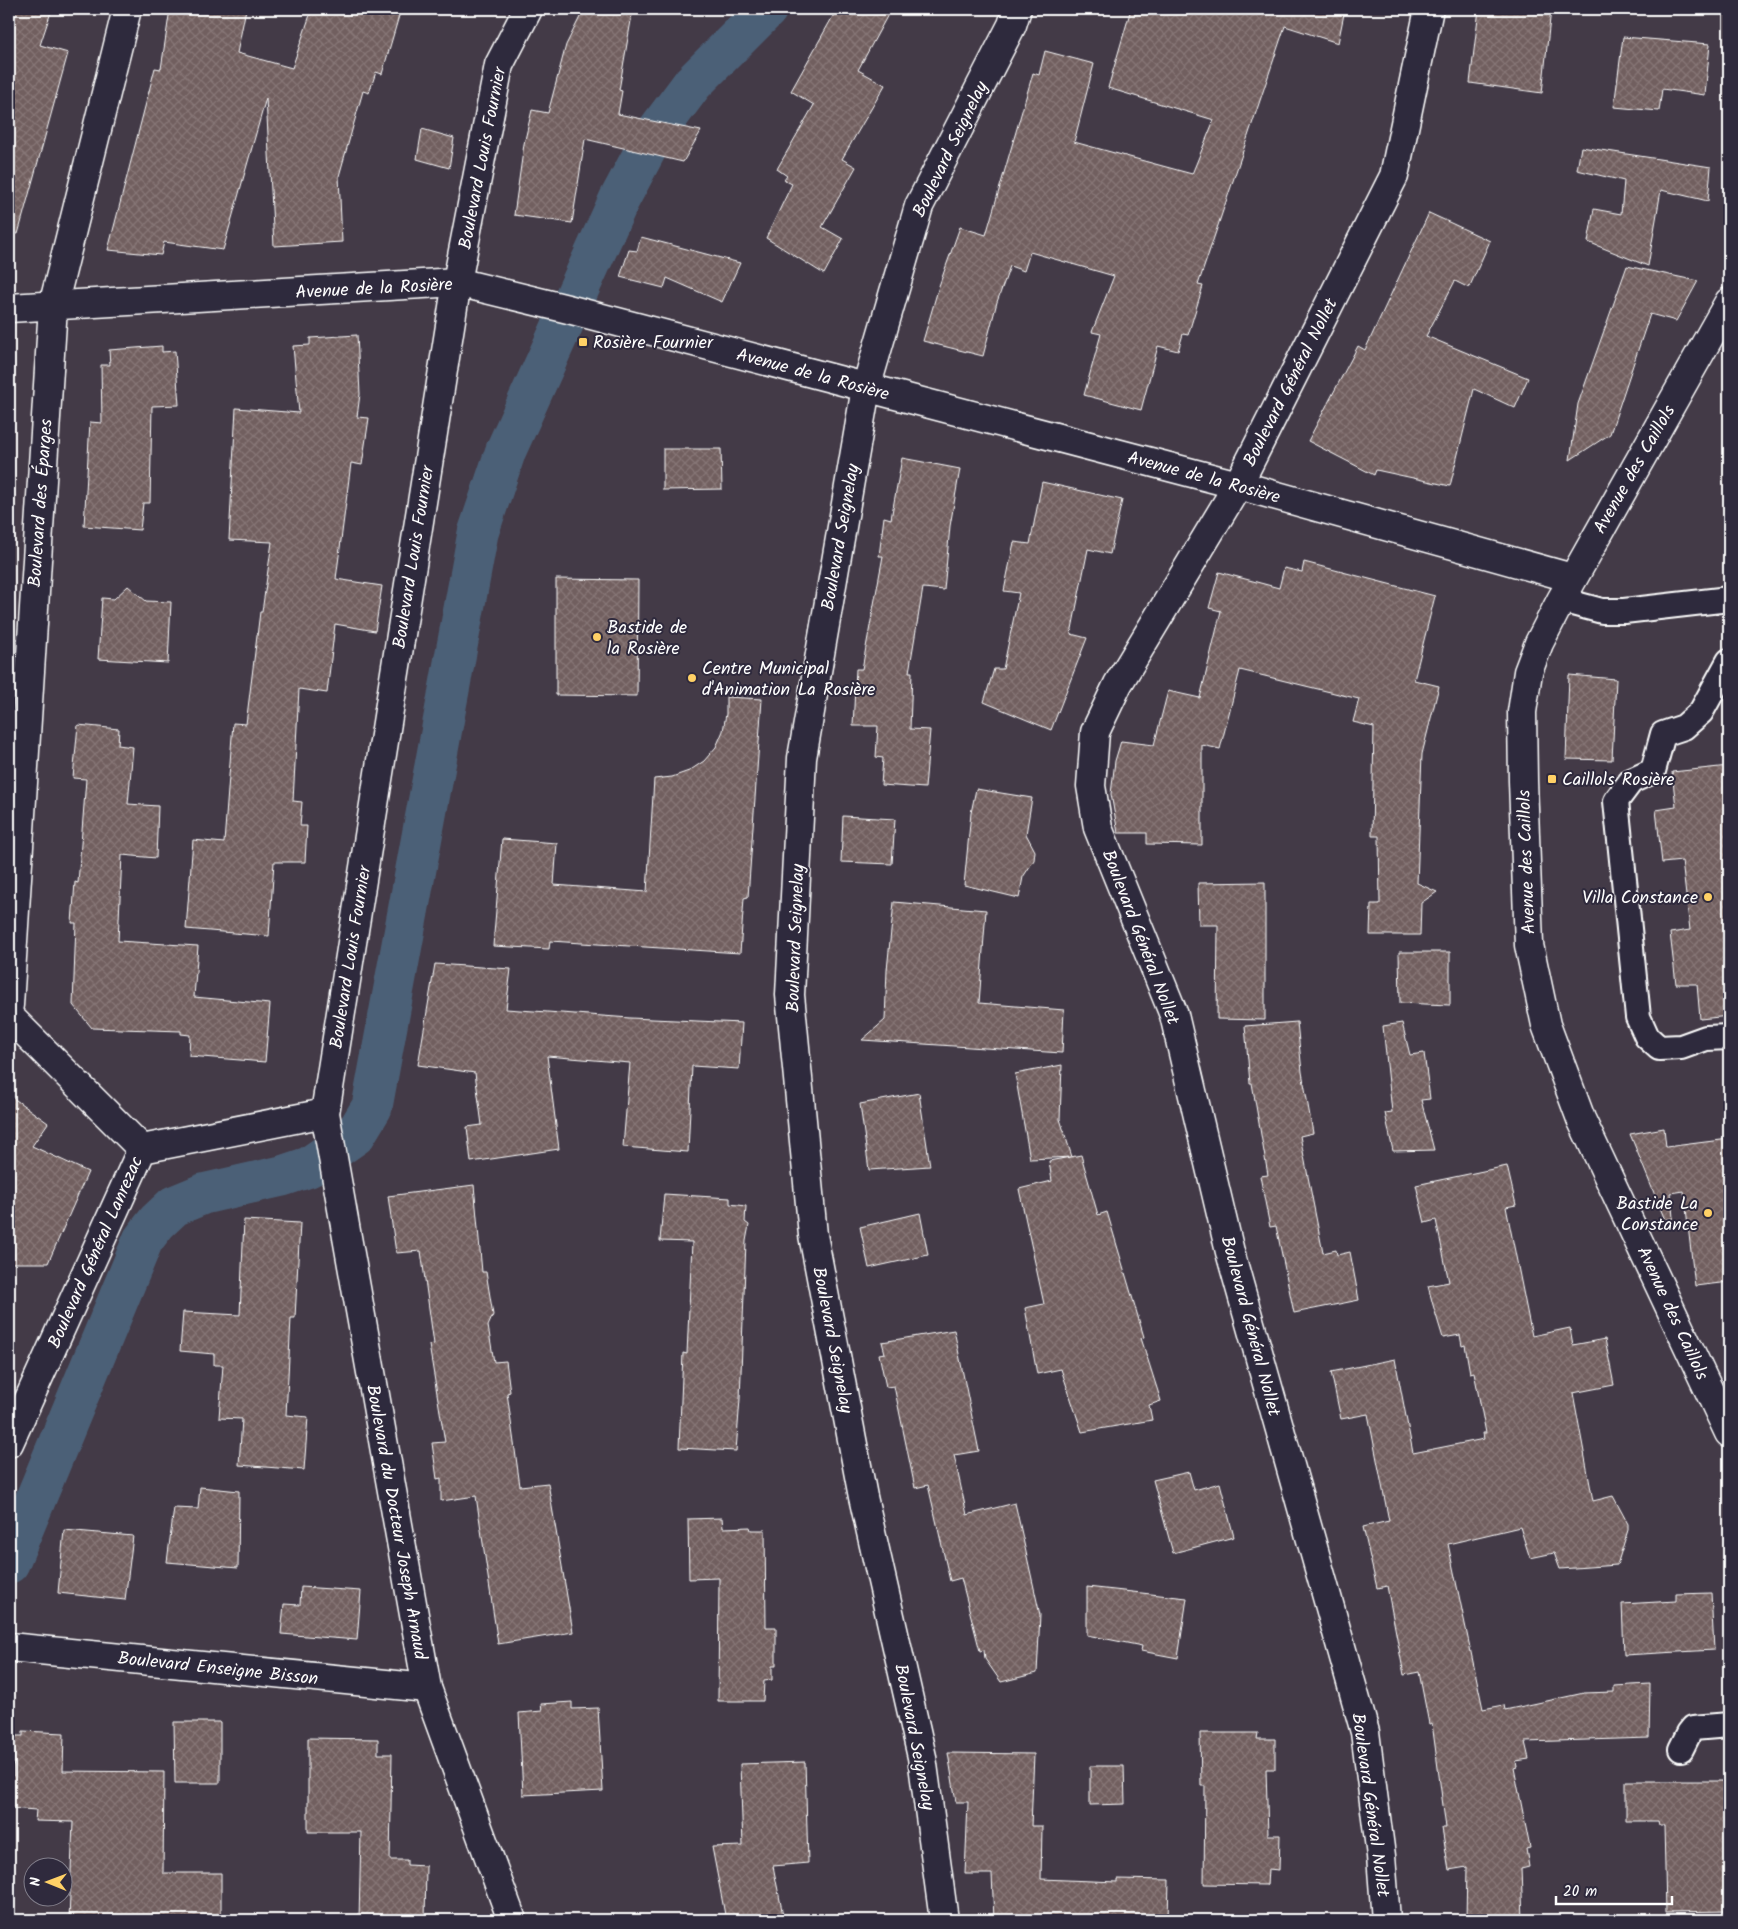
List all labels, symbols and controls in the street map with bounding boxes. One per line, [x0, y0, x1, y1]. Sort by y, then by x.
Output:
street label: Boulevard Louis Fournier [452, 64, 516, 252]
street label: Boulevard Seignelay [906, 76, 997, 223]
street label: Avenue de la Rosière [295, 271, 453, 308]
street label: Boulevard Général Nollet [1236, 292, 1347, 472]
place label: Rosière Fournier [593, 329, 714, 358]
marker: Rosière Fournier [577, 336, 589, 348]
street label: Avenue de la Rosière [733, 341, 892, 410]
street label: Avenue des Caillols [1587, 400, 1684, 540]
street label: Boulevard des Éparges [21, 418, 62, 588]
street label: Avenue de la Rosière [1124, 444, 1283, 513]
street label: Boulevard Seignelay [814, 461, 869, 613]
street label: Boulevard Louis Fournier [386, 463, 443, 651]
place label: Bastide de la Rosière [607, 614, 687, 664]
marker: Bastide de la Rosière [591, 631, 603, 643]
place label: Centre Municipal d'Animation La Rosière [702, 655, 875, 705]
marker: Centre Municipal d'Animation La Rosière [686, 672, 698, 684]
place label: Caillols Rosière [1562, 766, 1674, 795]
marker: Caillols Rosière [1546, 773, 1558, 785]
street label: Avenue des Caillols [1510, 789, 1545, 935]
street label: Boulevard Général Nollet [1093, 846, 1187, 1030]
street label: Boulevard Louis Fournier [323, 863, 380, 1051]
street label: Boulevard Seignelay [779, 863, 814, 1013]
place label: Villa Constance [1582, 884, 1698, 913]
marker: Villa Constance [1702, 891, 1714, 903]
street label: Boulevard Général Lanrezac [41, 1152, 152, 1353]
place label: Bastide La Constance [1617, 1190, 1698, 1240]
marker: Bastide La Constance [1702, 1207, 1714, 1219]
street label: Boulevard Général Nollet [1212, 1233, 1288, 1421]
street label: Avenue des Caillols [1628, 1242, 1716, 1386]
street label: Boulevard Seignelay [803, 1265, 860, 1416]
street label: Boulevard du Docteur Joseph Arnaud [357, 1382, 434, 1663]
street label: Boulevard Enseigne Bisson [116, 1645, 320, 1694]
street label: Boulevard Seignelay [885, 1662, 942, 1813]
street label: Boulevard Général Nollet [1342, 1711, 1397, 1900]
north arrow [22, 1856, 72, 1906]
scale bar [1556, 1874, 1672, 1906]
text: N [25, 1877, 47, 1886]
text: 20 m [1563, 1880, 1597, 1904]

